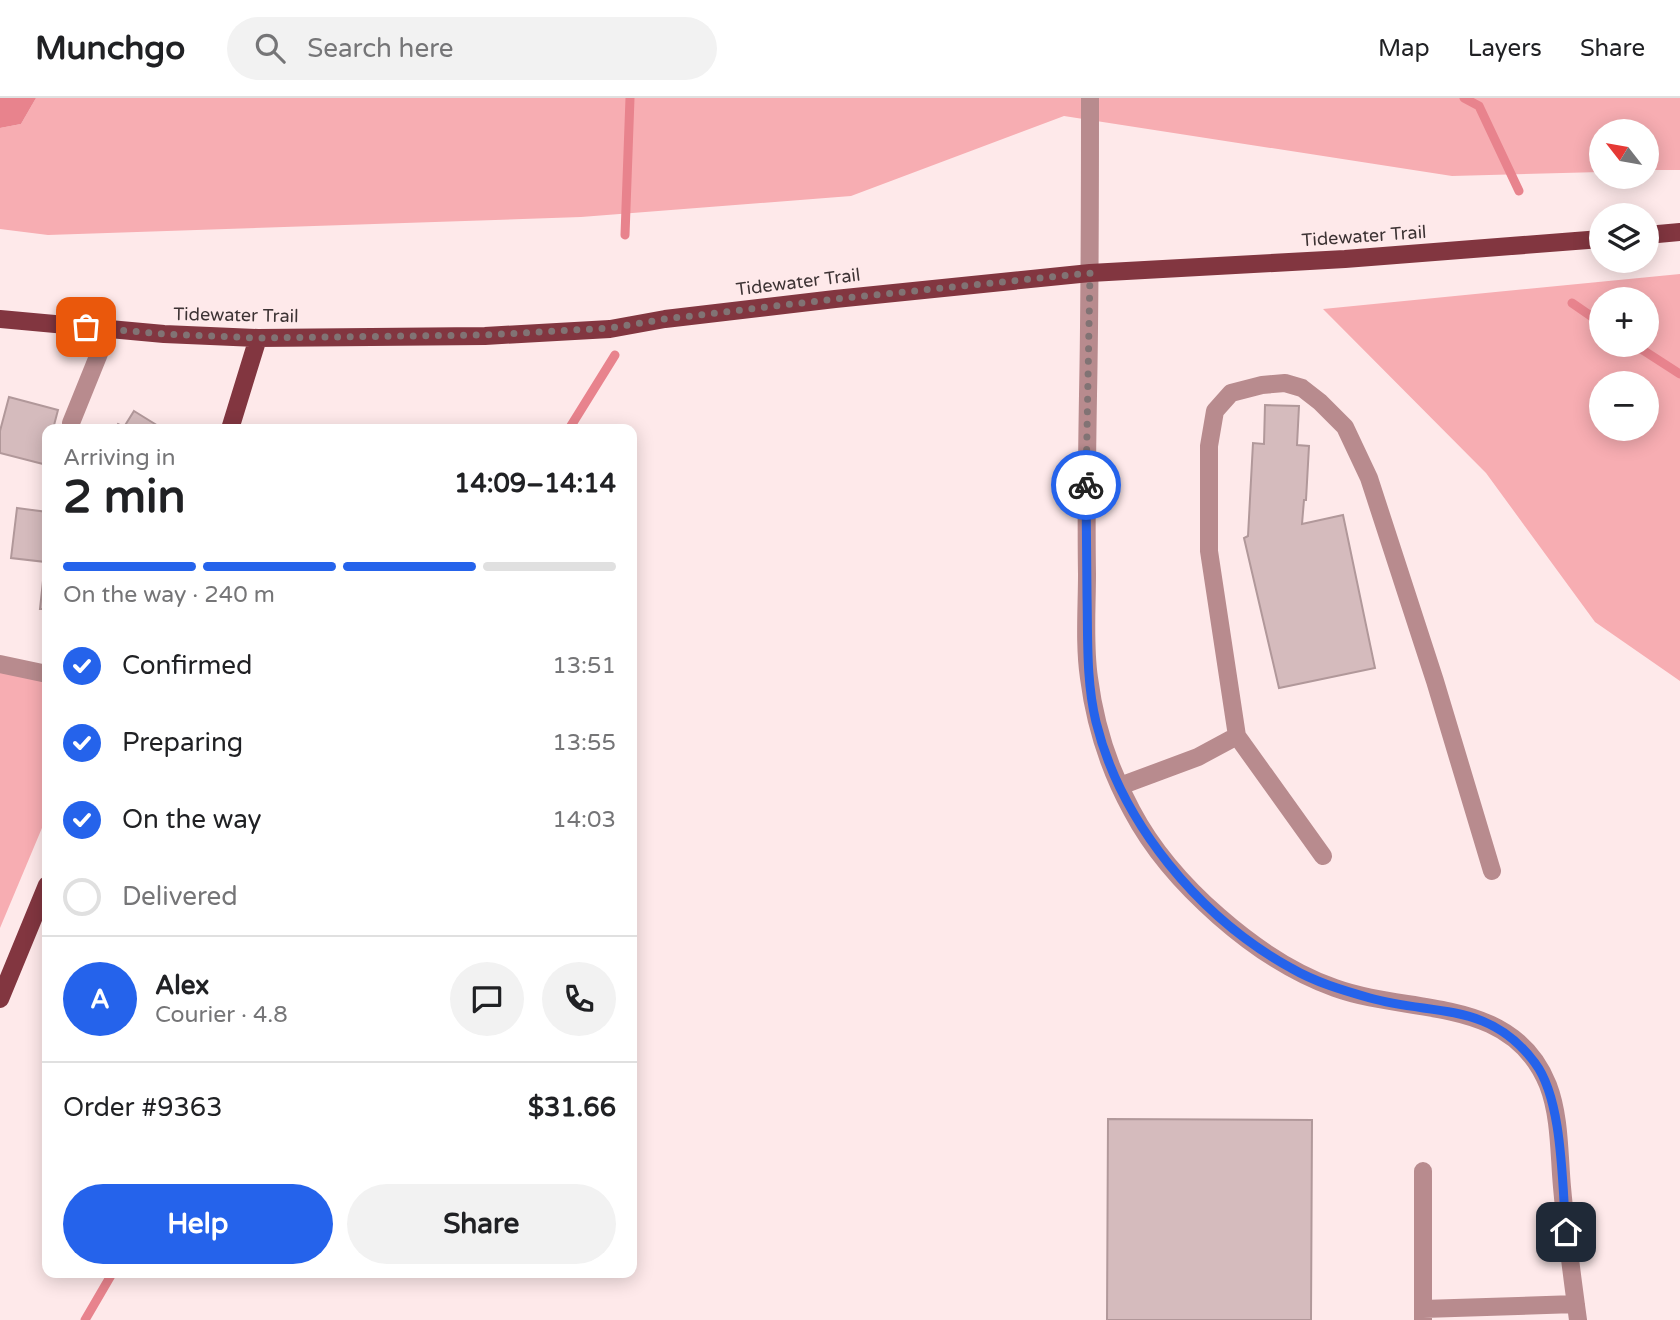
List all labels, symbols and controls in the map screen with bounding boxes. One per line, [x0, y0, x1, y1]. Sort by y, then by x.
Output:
search box [227, 17, 717, 80]
text: Munchgo [35, 29, 185, 68]
icon: search [251, 29, 289, 67]
text: Search here [307, 33, 453, 64]
text: Map [1378, 34, 1430, 63]
text: Layers [1468, 34, 1542, 63]
text: Share [1580, 34, 1645, 63]
north arrow [1589, 119, 1659, 189]
map controls [1589, 119, 1659, 441]
button: layers [1589, 203, 1659, 273]
street label: Tidewater Trail [1301, 221, 1427, 251]
street label: Tidewater Trail [735, 263, 861, 301]
button: + [1589, 287, 1659, 357]
pin [56, 297, 116, 357]
street label: Tidewater Trail [173, 303, 299, 327]
icon: bag [67, 308, 105, 346]
button: − [1589, 371, 1659, 441]
text: Arriving in [63, 444, 176, 472]
courier [1051, 450, 1121, 520]
icon: bike [1067, 466, 1105, 504]
text: 14:09–14:14 [454, 468, 616, 499]
text: 2 min [63, 470, 186, 525]
text: On the way · 240 m [63, 581, 275, 609]
icon: check [63, 647, 101, 685]
text: Confirmed [122, 650, 252, 681]
text: 13:51 [552, 652, 616, 680]
icon: check [63, 724, 101, 762]
text: Preparing [122, 727, 243, 758]
text: 13:55 [552, 729, 616, 757]
icon: check [63, 801, 101, 839]
text: On the way [122, 804, 262, 835]
text: 14:03 [552, 806, 616, 834]
text: Delivered [122, 881, 238, 912]
button: chat [450, 962, 524, 1036]
button: phone [542, 962, 616, 1036]
text: Alex [155, 970, 209, 1001]
text: A [90, 984, 110, 1015]
text: Courier · 4.8 [155, 1001, 288, 1029]
text: Order #9363 [63, 1092, 223, 1123]
text: $31.66 [528, 1092, 616, 1123]
button: Help [63, 1184, 333, 1264]
button: Share [347, 1184, 616, 1264]
pin [1536, 1202, 1596, 1262]
icon: home [1547, 1213, 1585, 1251]

